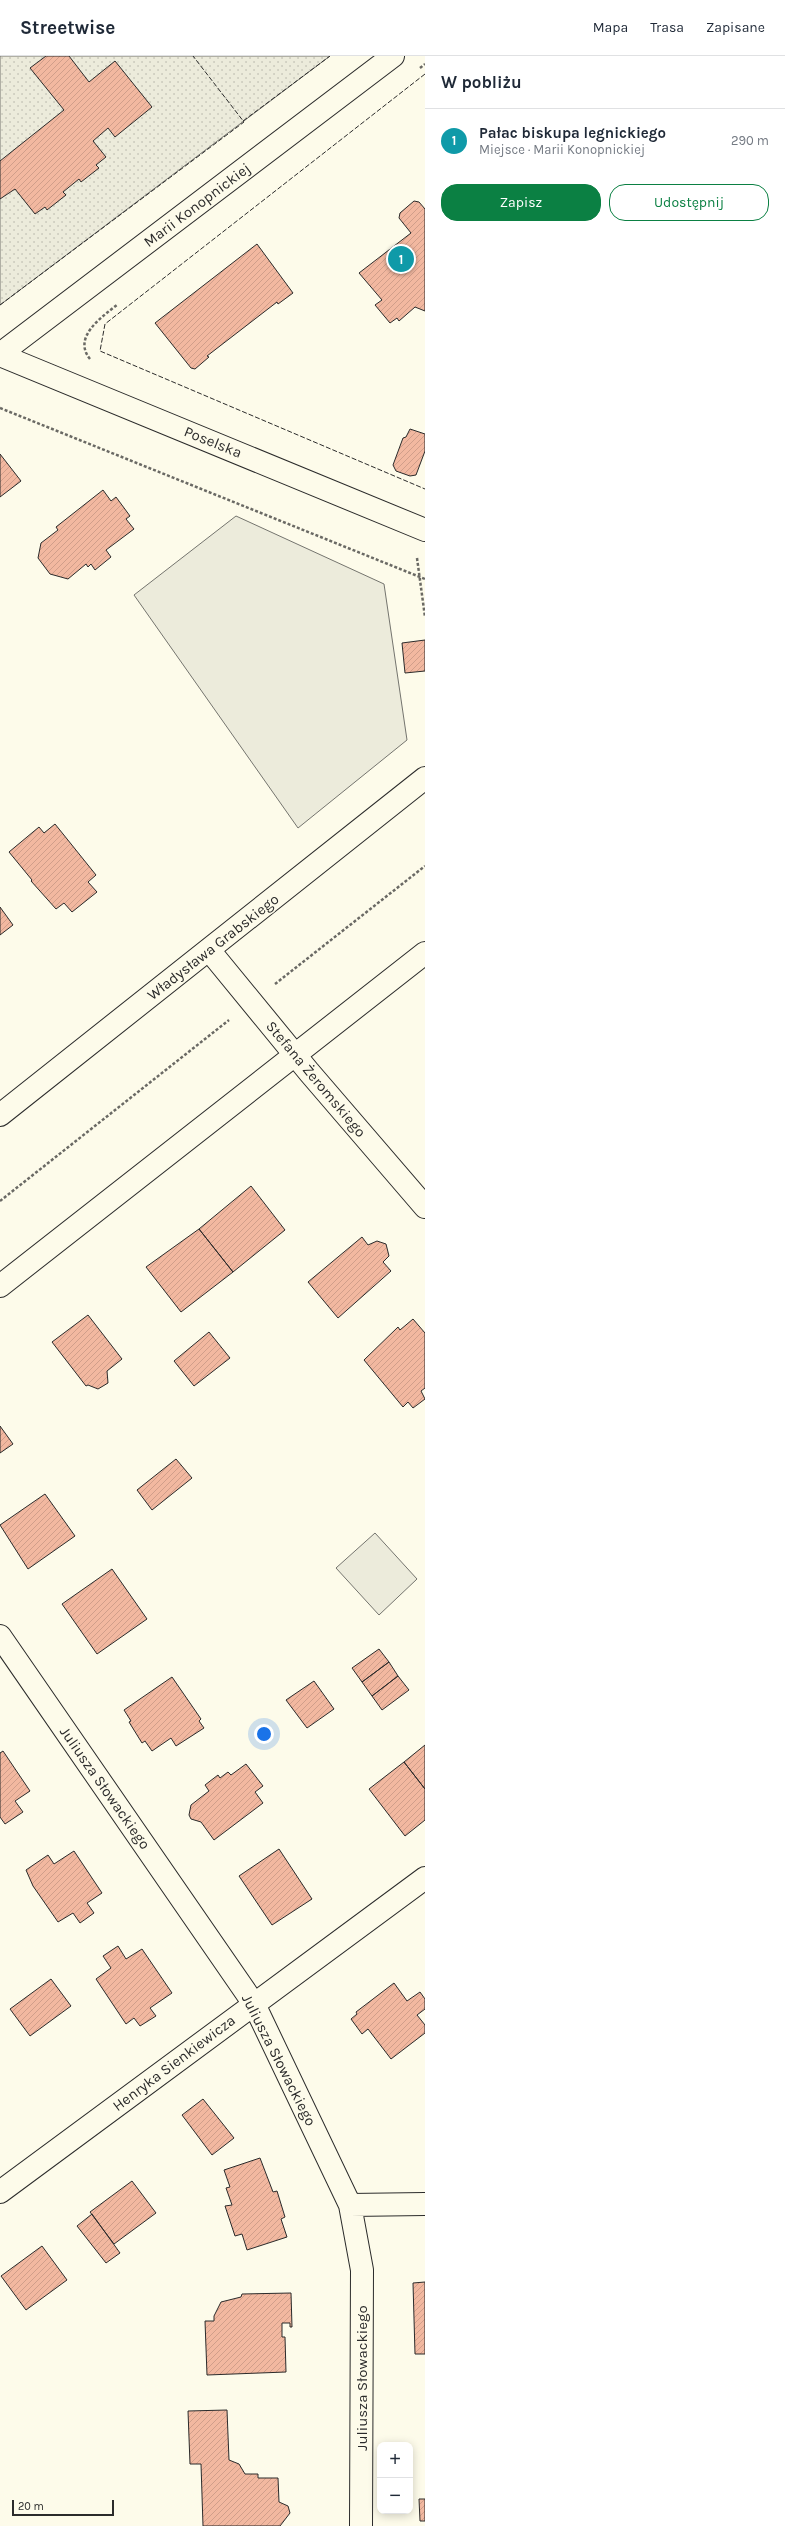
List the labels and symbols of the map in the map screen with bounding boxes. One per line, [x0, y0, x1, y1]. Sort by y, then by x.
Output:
street label: Marii Konopnickiej [140, 159, 254, 251]
pin: 1 [388, 244, 414, 274]
street label: Poselska [181, 422, 245, 462]
street label: Władysława Grabskiego [144, 890, 282, 1004]
street label: Stefana Żeromskiego [262, 1017, 370, 1141]
street label: Juliusza Słowackiego [56, 1723, 154, 1853]
your location [254, 1724, 274, 1744]
street label: Juliusza Słowackiego [238, 1991, 320, 2129]
street label: Henryka Sienkiewicza [109, 2011, 239, 2115]
street label: Juliusza Słowackiego [353, 2305, 371, 2451]
scale bar [12, 2498, 114, 2517]

